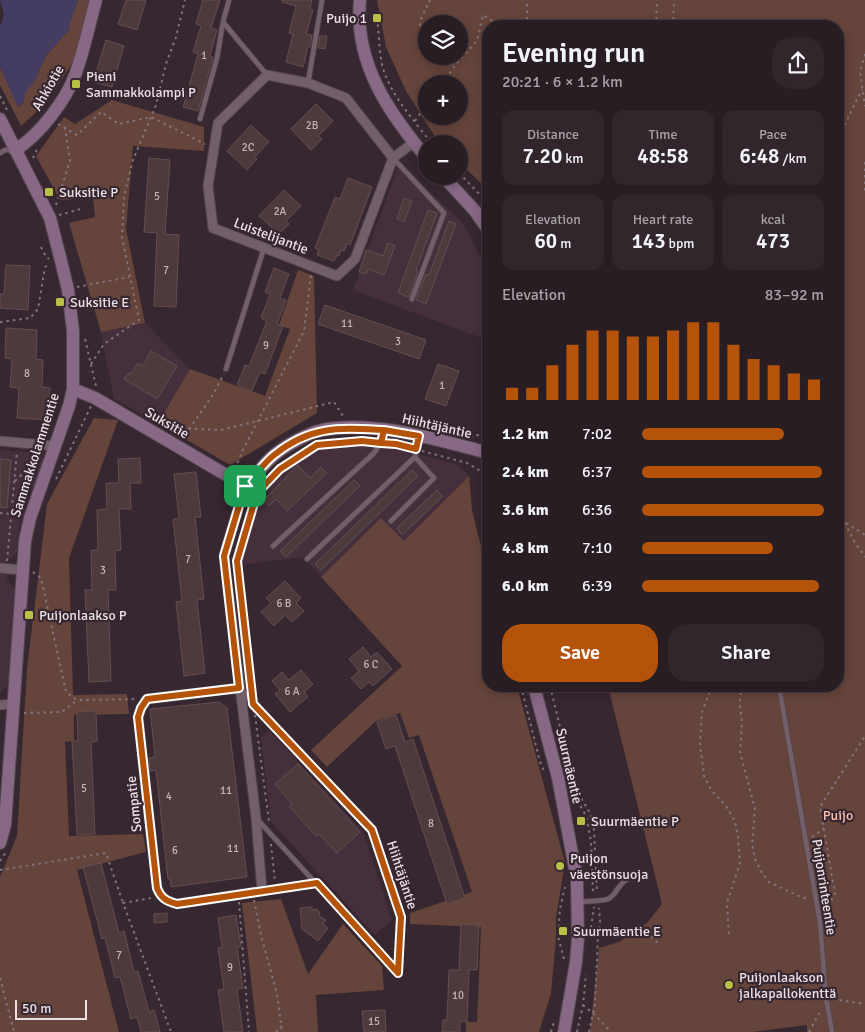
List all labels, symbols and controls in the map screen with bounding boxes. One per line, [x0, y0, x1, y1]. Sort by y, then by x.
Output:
place label: Puijo 1 [326, 10, 367, 27]
marker: Puijo 1 [371, 12, 383, 24]
map controls [418, 15, 468, 185]
button: layers [418, 15, 468, 65]
text: Evening run [502, 36, 645, 70]
button: share [772, 37, 824, 89]
house number: 1 [201, 49, 207, 62]
street label: Ahkiotie [28, 62, 68, 114]
place label: Pieni Sammakkolampi P [86, 68, 196, 101]
text: 20:21 · 6 × 1.2 km [502, 72, 623, 92]
button: + [418, 75, 468, 125]
marker: Pieni Sammakkolampi P [70, 78, 82, 90]
house number: 2B [306, 119, 319, 132]
text: Distance [527, 126, 579, 143]
text: Time [649, 126, 677, 143]
text: Pace [759, 126, 787, 143]
button: − [418, 135, 468, 185]
house number: 2C [242, 141, 255, 154]
text: 7.20 [522, 143, 562, 169]
text: 48:58 [637, 143, 689, 169]
text: 6:48 [739, 143, 779, 169]
text: km [562, 150, 584, 167]
text: /km [779, 150, 807, 167]
place label: Suksitie P [59, 184, 118, 201]
marker: Suksitie P [43, 186, 55, 198]
house number: 5 [154, 190, 160, 203]
house number: 2A [274, 205, 287, 218]
text: Elevation [525, 211, 581, 228]
text: Heart rate [633, 211, 693, 228]
text: kcal [761, 211, 785, 228]
street label: Luistelijantie [231, 214, 311, 258]
text: 60 [535, 228, 557, 254]
text: 143 [631, 228, 665, 254]
text: 473 [756, 228, 790, 254]
text: m [557, 235, 571, 252]
text: bpm [665, 235, 695, 252]
house number: 7 [163, 264, 169, 277]
text: Elevation [502, 285, 566, 305]
text: 83–92 m [765, 285, 824, 305]
place label: Suksitie E [70, 294, 129, 311]
marker: Suksitie E [54, 296, 66, 308]
house number: 11 [341, 317, 353, 330]
house number: 3 [395, 335, 401, 348]
house number: 9 [263, 339, 269, 352]
house number: 8 [24, 367, 30, 380]
house number: 1 [439, 379, 445, 392]
street label: Sammakkolammentie [7, 391, 63, 519]
street label: Suksitie [142, 404, 192, 442]
street label: Hiihtäjäntie [400, 410, 474, 442]
text: 1.2 km [502, 424, 549, 444]
text: 7:02 [582, 424, 612, 444]
text: 2.4 km [502, 462, 549, 482]
text: 6:37 [582, 462, 612, 482]
pin [224, 465, 266, 507]
icon: arrive [231, 472, 259, 500]
text: 3.6 km [502, 500, 549, 520]
text: 6:36 [582, 500, 612, 520]
text: 4.8 km [502, 538, 549, 558]
text: 7:10 [582, 538, 612, 558]
house number: 7 [185, 553, 191, 566]
house number: 3 [100, 564, 106, 577]
text: 6.0 km [502, 576, 549, 596]
text: 6:39 [582, 576, 612, 596]
house number: 6 B [276, 597, 292, 610]
place label: Puijonlaakso P [39, 607, 127, 624]
marker: Puijonlaakso P [23, 609, 35, 621]
button: Save [502, 624, 658, 682]
button: Share [668, 624, 824, 682]
house number: 6 C [364, 658, 379, 671]
house number: 6 A [284, 685, 300, 698]
street label: Suurmäentie [552, 727, 586, 805]
street label: Sompatie [123, 775, 145, 833]
house number: 5 [81, 782, 87, 795]
house number: 11 [220, 784, 232, 797]
house number: 4 [166, 790, 172, 803]
park label: Puijo [823, 807, 853, 824]
place label: Suurmäentie P [591, 813, 679, 830]
marker: Suurmäentie P [575, 815, 587, 827]
house number: 8 [428, 817, 434, 830]
street label: Puijonrinteentie [808, 838, 840, 936]
street label: Hiihtäjäntie [383, 839, 421, 911]
house number: 11 [227, 842, 239, 855]
house number: 6 [172, 844, 178, 857]
place label: Puijon väestönsuoja [570, 850, 648, 883]
marker: Puijon väestönsuoja [554, 860, 566, 872]
place label: Suurmäentie E [573, 923, 661, 940]
marker: Suurmäentie E [557, 925, 569, 937]
house number: 7 [116, 949, 122, 962]
house number: 9 [227, 961, 233, 974]
place label: Puijonlaakson jalkapallokenttä [739, 969, 836, 1002]
marker: Puijonlaakson jalkapallokenttä [723, 979, 735, 991]
house number: 10 [452, 989, 464, 1002]
scale bar [15, 997, 88, 1020]
text: 50 m [22, 1000, 51, 1017]
house number: 15 [368, 1015, 380, 1028]

